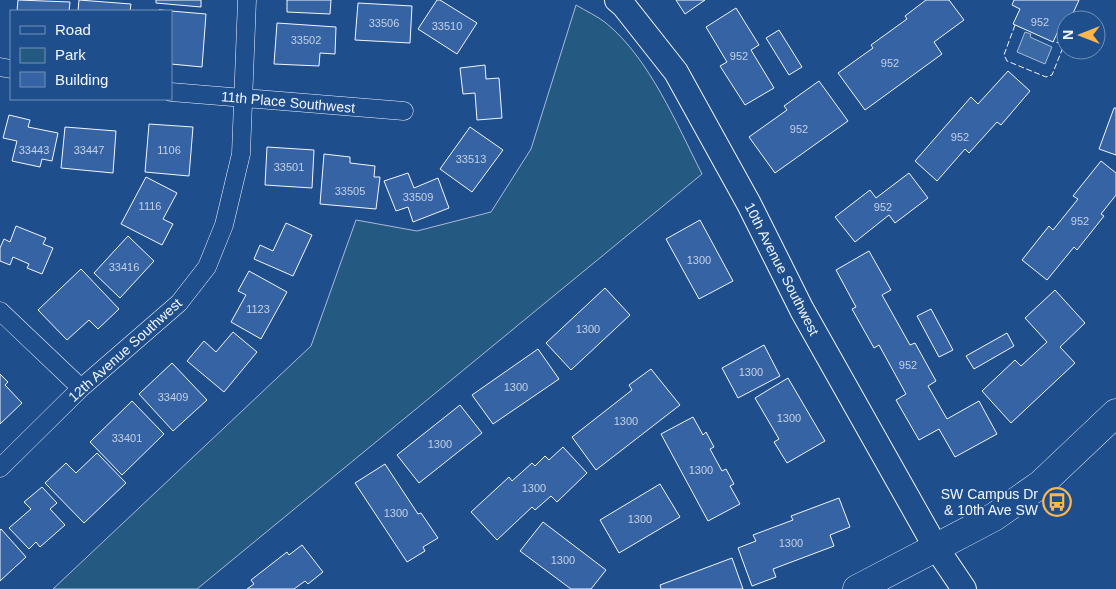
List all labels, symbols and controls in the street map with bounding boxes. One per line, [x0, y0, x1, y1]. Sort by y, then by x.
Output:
legend [10, 10, 172, 100]
north arrow [1056, 10, 1106, 60]
house number: 952 [1031, 16, 1049, 28]
house number: 33506 [369, 17, 399, 29]
house number: 33510 [432, 20, 462, 32]
text: Road [55, 21, 91, 38]
text: N [1060, 30, 1076, 40]
house number: 33502 [291, 34, 321, 46]
text: Park [55, 46, 86, 63]
house number: 952 [730, 50, 748, 62]
house number: 952 [881, 57, 899, 69]
text: Building [55, 71, 108, 88]
street label: 11th Place Southwest [220, 88, 356, 116]
house number: 952 [790, 123, 808, 135]
house number: 952 [951, 131, 969, 143]
house number: 33443 [19, 144, 49, 156]
house number: 33447 [74, 144, 104, 156]
house number: 1106 [157, 144, 181, 156]
house number: 33513 [456, 153, 486, 165]
house number: 33501 [274, 161, 304, 173]
house number: 33505 [335, 185, 365, 197]
house number: 33509 [403, 191, 433, 203]
house number: 1116 [139, 200, 161, 212]
street label: 10th Avenue Southwest [742, 200, 823, 338]
house number: 952 [874, 201, 892, 213]
house number: 952 [1071, 215, 1089, 227]
house number: 1300 [687, 254, 711, 266]
house number: 33416 [109, 261, 139, 273]
street label: 12th Avenue Southwest [65, 295, 185, 405]
house number: 1123 [246, 303, 270, 315]
house number: 1300 [576, 323, 600, 335]
house number: 952 [899, 359, 917, 371]
house number: 1300 [739, 366, 763, 378]
house number: 1300 [504, 381, 528, 393]
house number: 33409 [158, 391, 188, 403]
house number: 1300 [777, 412, 801, 424]
house number: 1300 [614, 415, 638, 427]
house number: 33401 [112, 432, 142, 444]
house number: 1300 [428, 438, 452, 450]
house number: 1300 [689, 464, 713, 476]
house number: 1300 [522, 482, 546, 494]
place label: SW Campus Dr & 10th Ave SW [941, 486, 1039, 518]
bus stop icon: SW Campus Dr & 10th Ave SW [1042, 487, 1072, 517]
house number: 1300 [384, 507, 408, 519]
house number: 1300 [628, 513, 652, 525]
house number: 1300 [779, 537, 803, 549]
house number: 1300 [551, 554, 575, 566]

